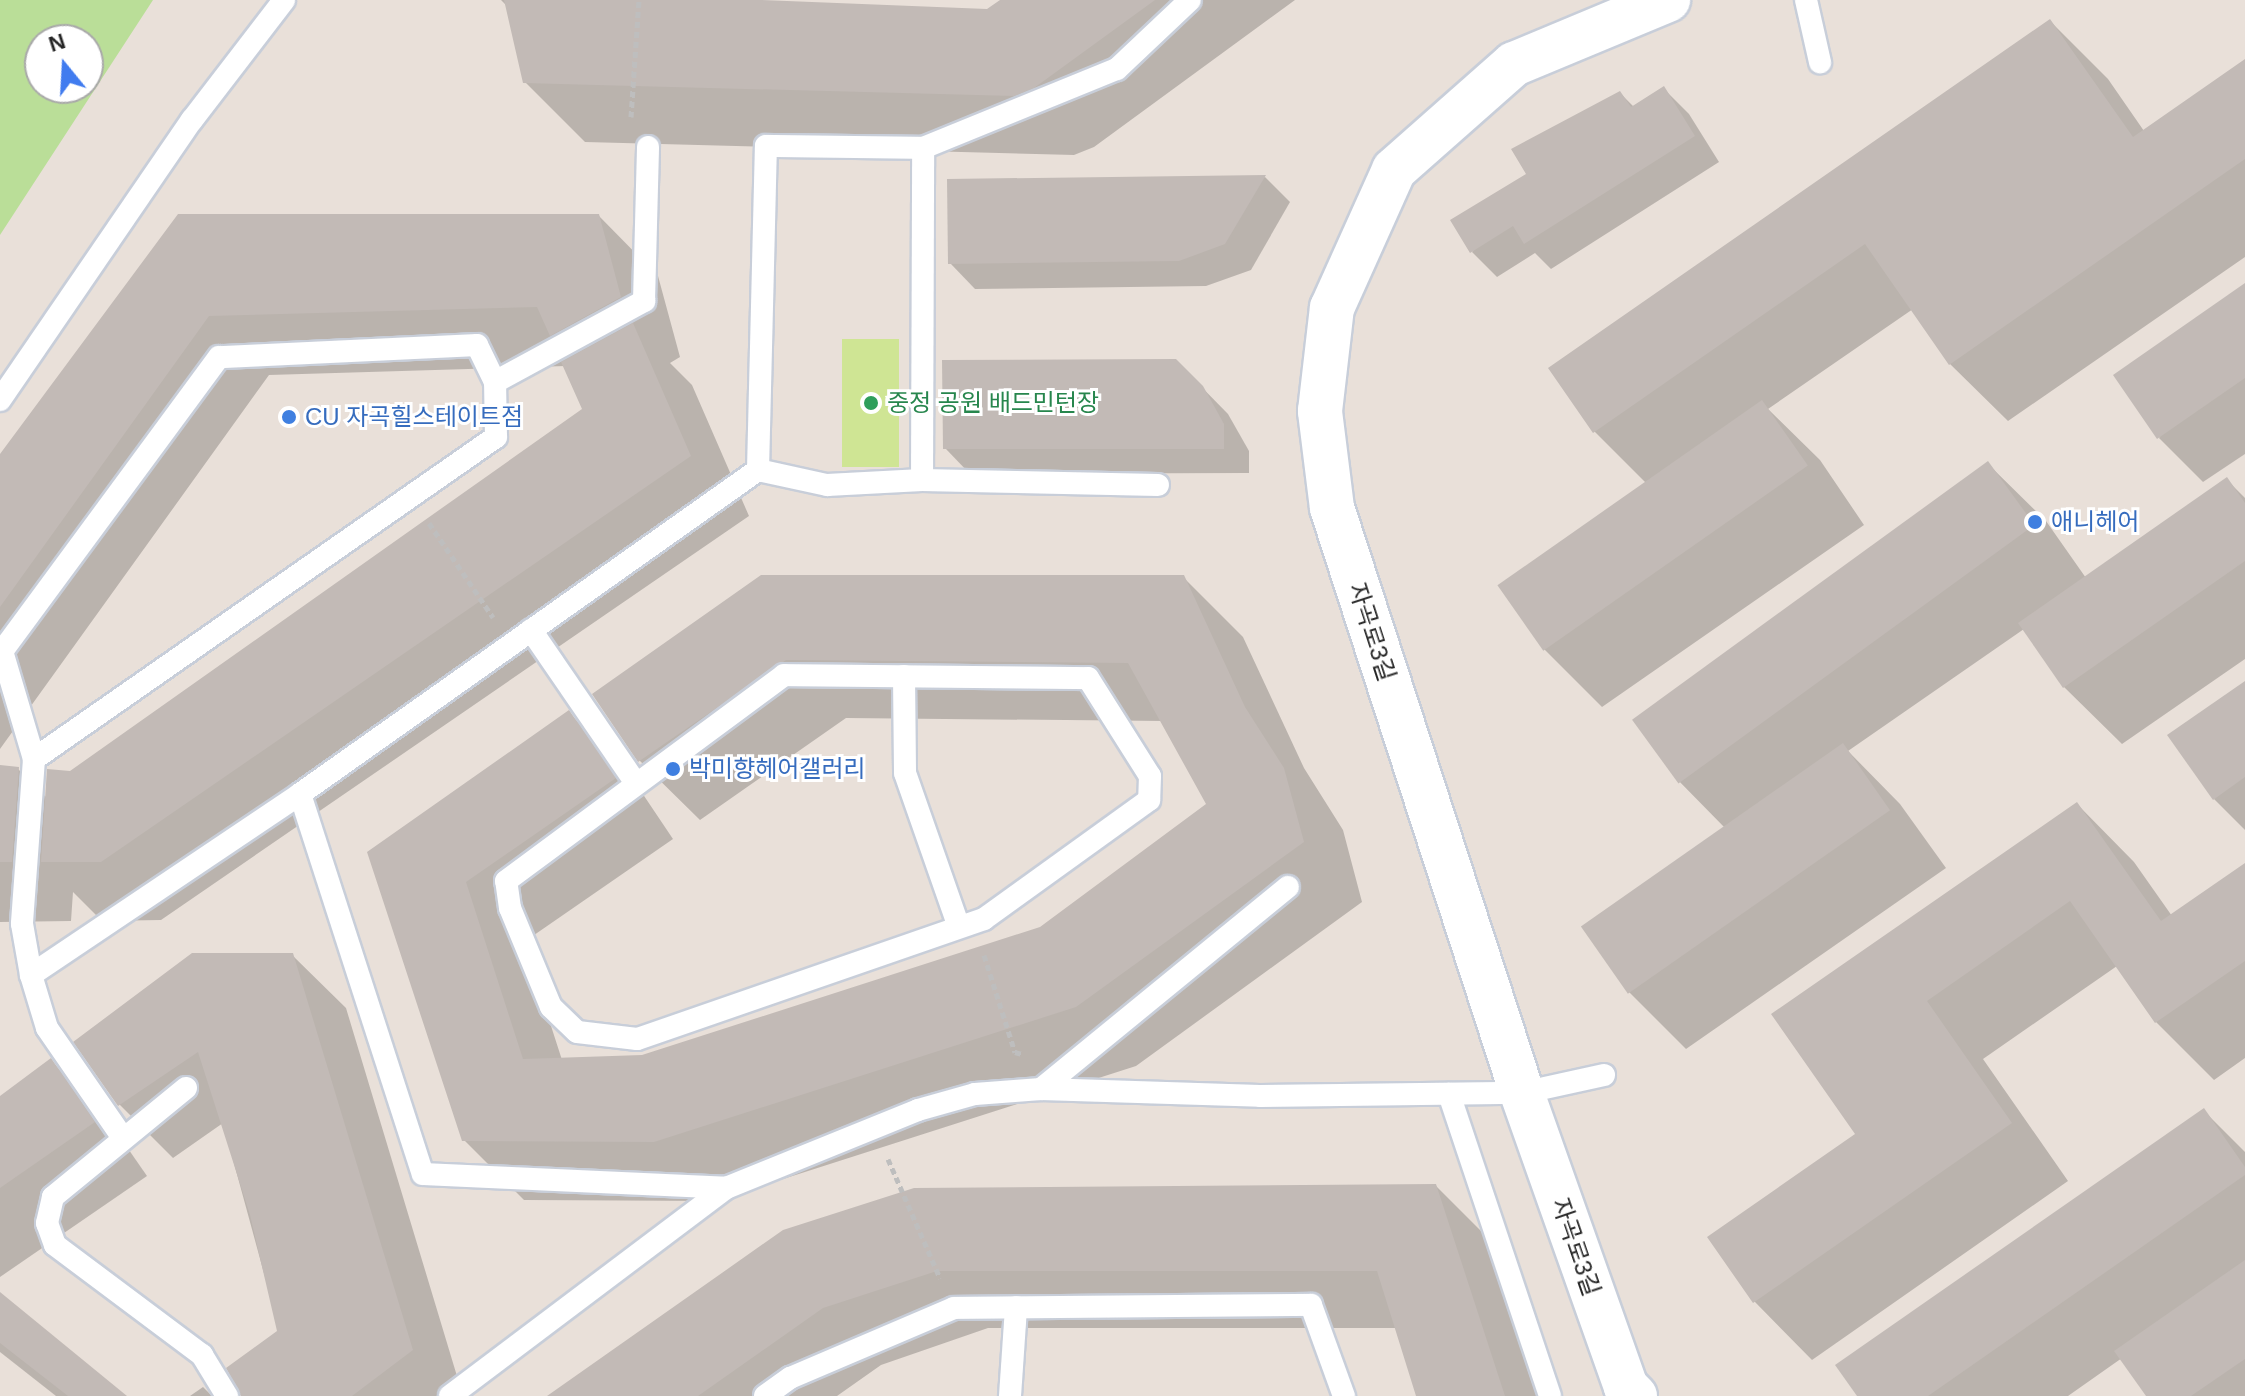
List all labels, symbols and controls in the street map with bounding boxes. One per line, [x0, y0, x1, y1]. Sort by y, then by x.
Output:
north arrow [24, 24, 104, 104]
text: N [46, 28, 68, 57]
place label: 중정 공원 배드민턴장 [887, 389, 1099, 417]
marker: 중정 공원 배드민턴장 [862, 394, 880, 412]
place label: CU 자곡힐스테이트점 [305, 403, 523, 431]
marker: CU 자곡힐스테이트점 [280, 408, 298, 426]
place label: 애니헤어 [2051, 508, 2139, 536]
marker: 애니헤어 [2026, 513, 2044, 531]
street label: 자곡로3길 [1343, 579, 1401, 685]
place label: 박미향헤어갤러리 [689, 755, 866, 783]
marker: 박미향헤어갤러리 [664, 760, 682, 778]
street label: 자곡로3길 [1546, 1194, 1606, 1300]

